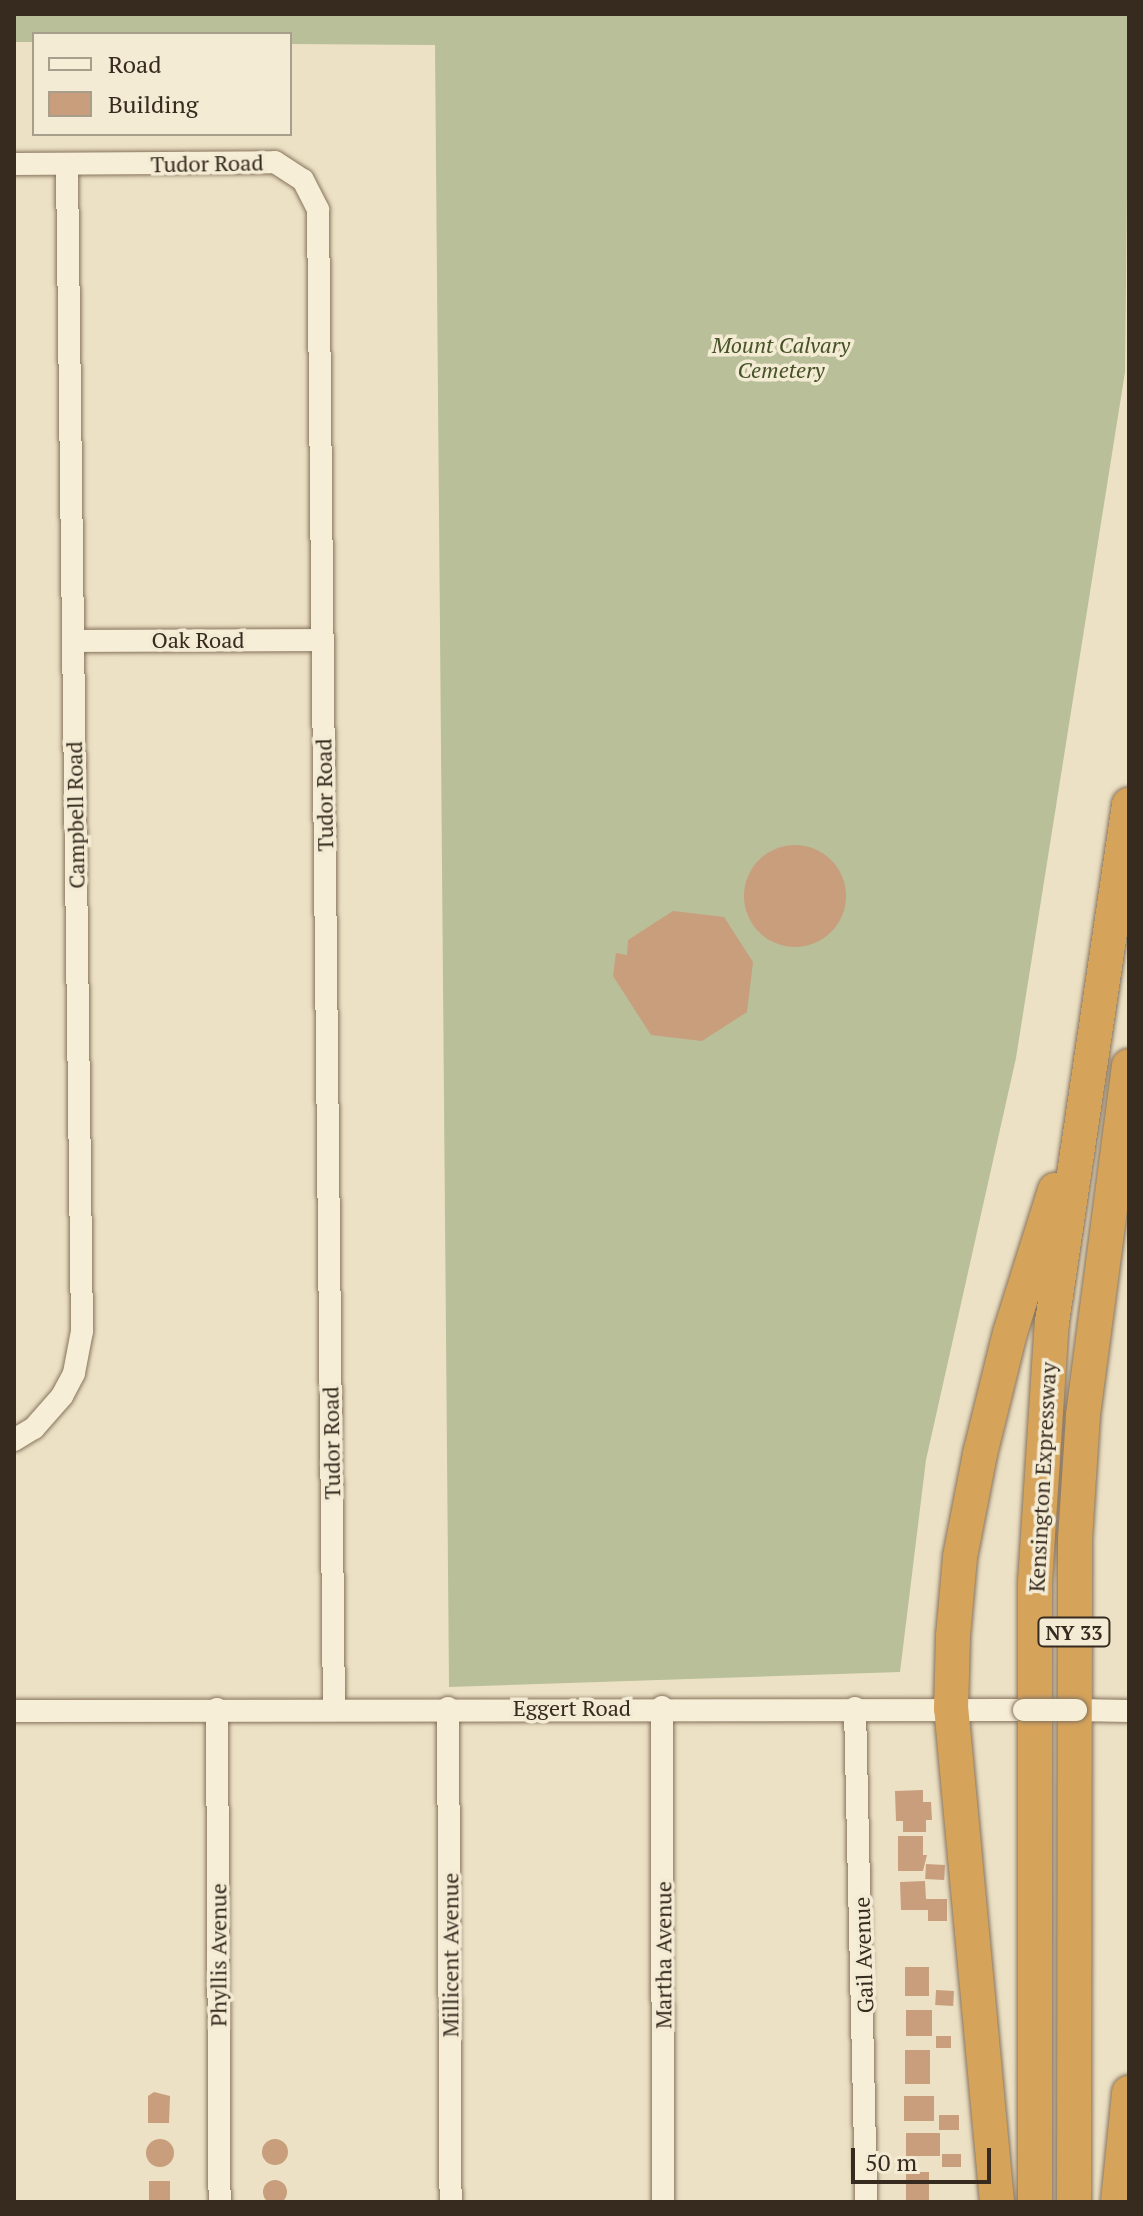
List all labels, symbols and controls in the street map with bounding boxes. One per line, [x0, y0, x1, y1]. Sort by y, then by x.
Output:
legend [32, 32, 292, 136]
text: Road [108, 48, 162, 80]
text: Building [108, 88, 198, 120]
street label: Tudor Road [150, 149, 264, 177]
park label: Mount Calvary Cemetery [712, 331, 850, 382]
street label: Oak Road [151, 627, 245, 653]
street label: Tudor Road [310, 738, 338, 852]
street label: Campbell Road [61, 741, 89, 889]
street label: Kensington Expressway [1023, 1361, 1061, 1593]
street label: Tudor Road [317, 1386, 345, 1500]
road number: NY 33 [1036, 1616, 1112, 1648]
street label: Eggert Road [513, 1695, 631, 1721]
street label: Millicent Avenue [437, 1872, 463, 2038]
street label: Martha Avenue [650, 1881, 676, 2029]
street label: Phyllis Avenue [205, 1883, 231, 2027]
street label: Gail Avenue [848, 1896, 878, 2014]
scale bar [855, 2132, 995, 2182]
text: 50 m [865, 2146, 917, 2178]

